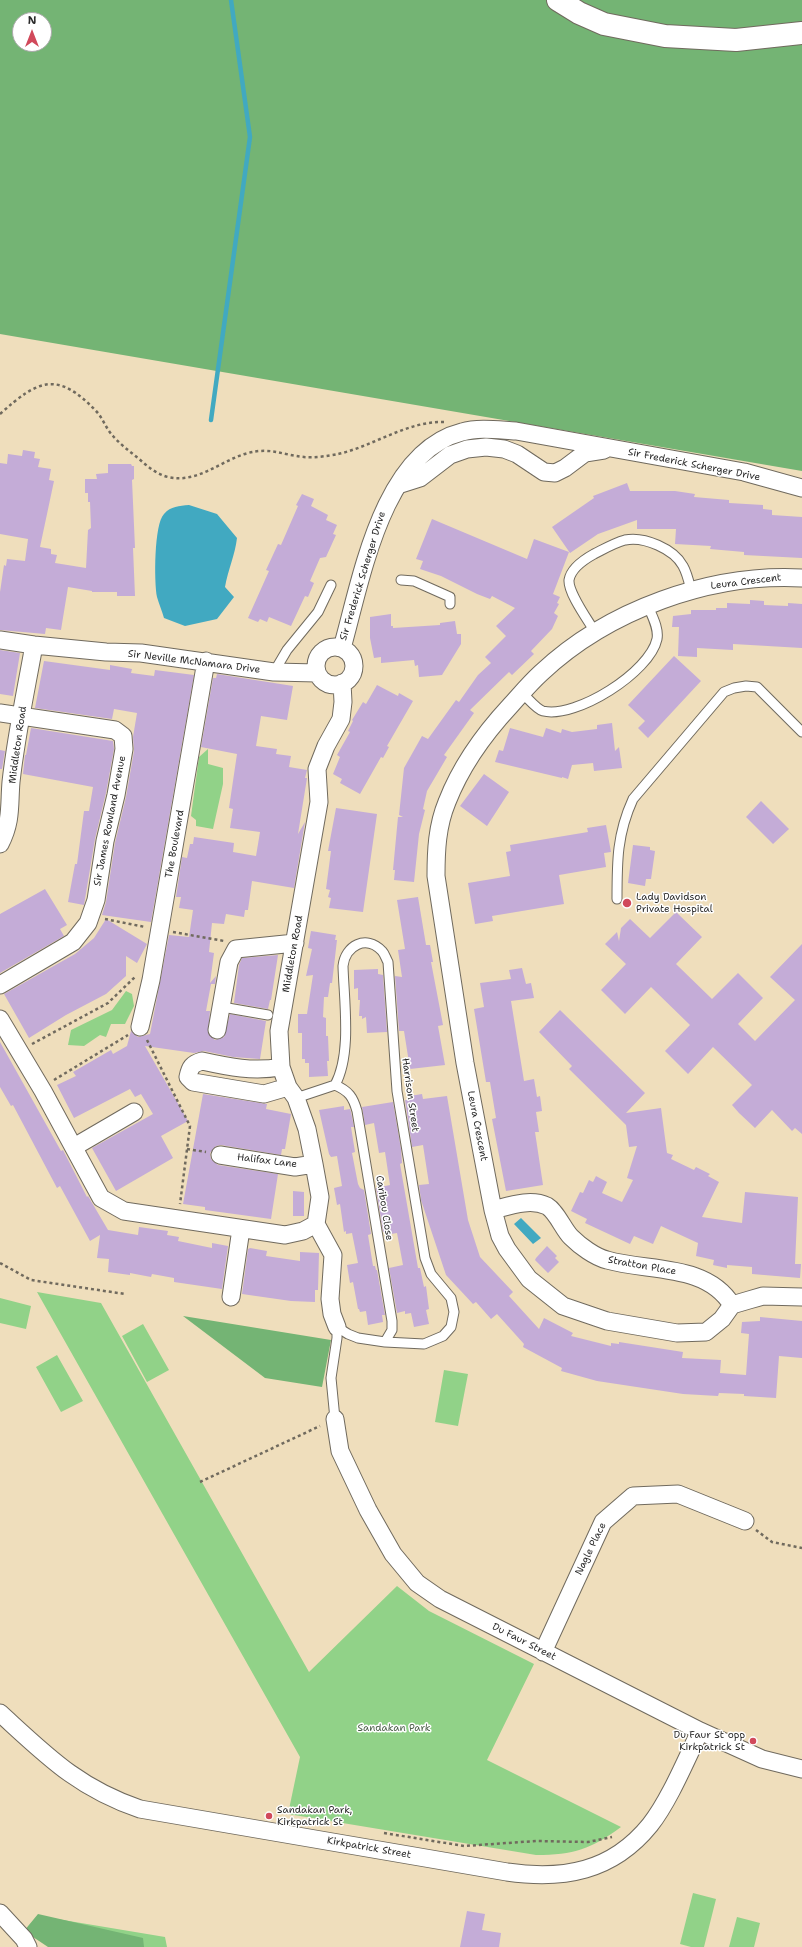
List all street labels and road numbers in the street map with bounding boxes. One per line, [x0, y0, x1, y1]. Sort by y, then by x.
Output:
street label: Sir Frederick Scherger Drive [627, 446, 761, 484]
street label: Sir Frederick Scherger Drive [338, 510, 388, 642]
street label: Leura Crescent [710, 572, 782, 592]
street label: Sir Neville McNamara Drive [127, 648, 261, 676]
street label: Middleton Road [7, 706, 29, 784]
street label: Sir James Rowland Avenue [91, 755, 129, 887]
street label: The Boulevard [163, 809, 187, 879]
street label: Middleton Road [280, 915, 306, 993]
street label: Harrison Street [399, 1057, 421, 1133]
street label: Leura Crescent [464, 1090, 490, 1162]
street label: Halifax Lane [236, 1151, 298, 1171]
street label: Caribou Close [373, 1175, 395, 1241]
street label: Stratton Place [607, 1254, 677, 1278]
street label: Nagle Place [573, 1521, 609, 1577]
street label: Du Faur Street [490, 1621, 558, 1663]
street label: Kirkpatrick Street [326, 1835, 412, 1861]

